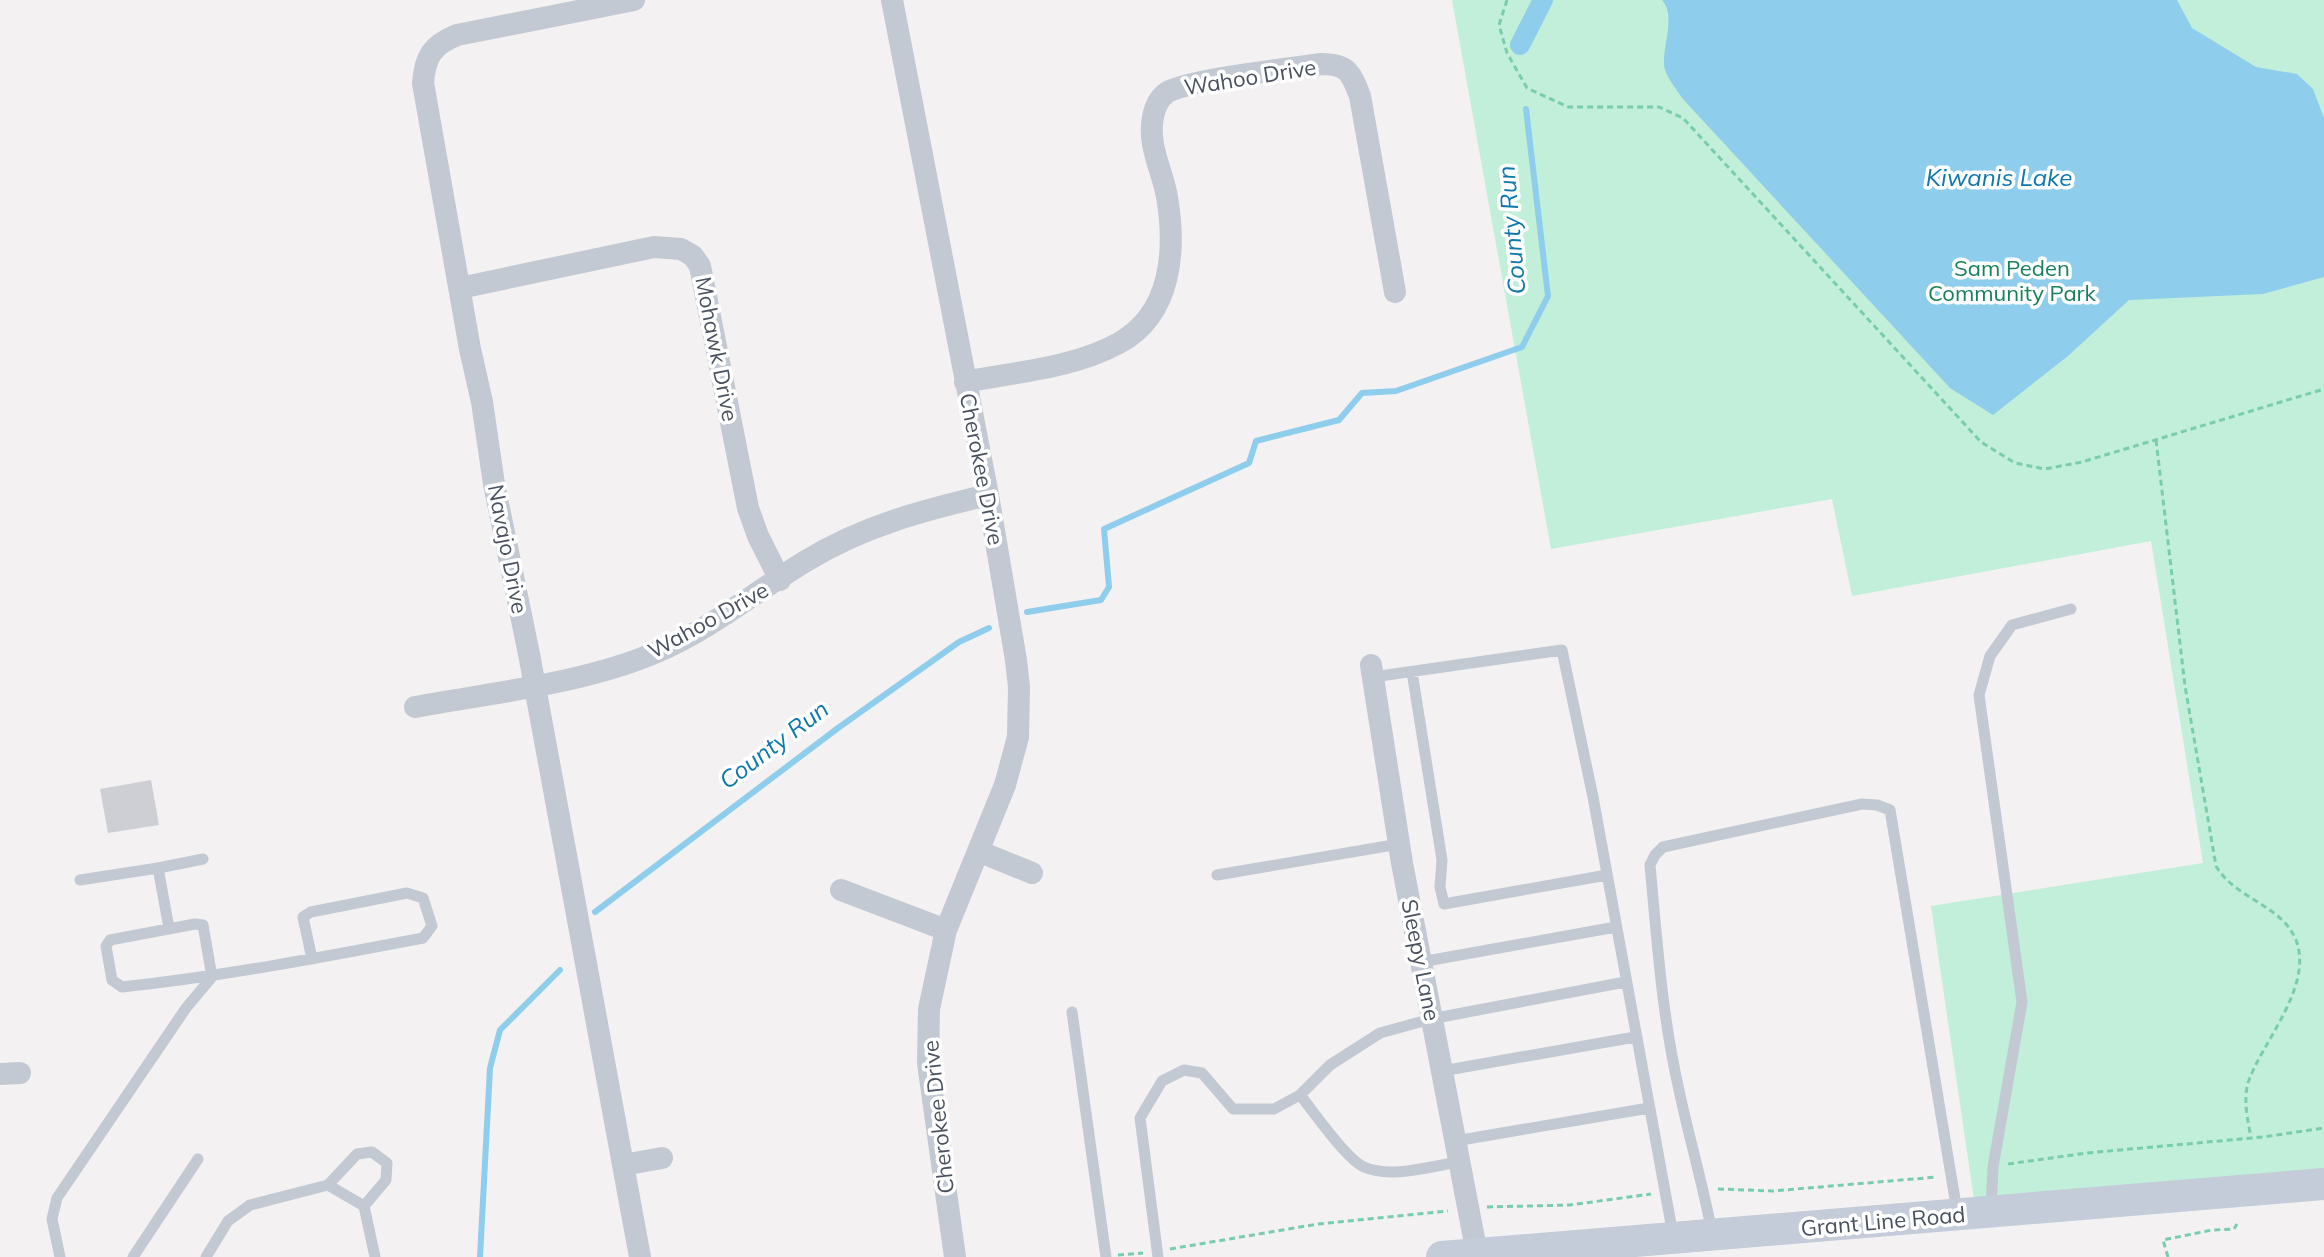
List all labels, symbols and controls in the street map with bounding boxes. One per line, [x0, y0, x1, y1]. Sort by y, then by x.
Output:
street label: Wahoo Drive [1182, 53, 1318, 101]
water label: Kiwanis Lake [1926, 162, 2072, 192]
water label: County Run [1490, 164, 1532, 296]
park label: Sam Peden Community Park [1928, 254, 2097, 307]
street label: Mohawk Drive [689, 274, 745, 424]
street label: Cherokee Drive [954, 391, 1010, 547]
street label: Navajo Drive [482, 482, 534, 616]
street label: Wahoo Drive [643, 575, 773, 665]
water label: County Run [713, 693, 834, 795]
street label: Sleepy Lane [1395, 897, 1447, 1023]
street label: Cherokee Drive [916, 1039, 960, 1195]
street label: Grant Line Road [1799, 1200, 1967, 1242]

